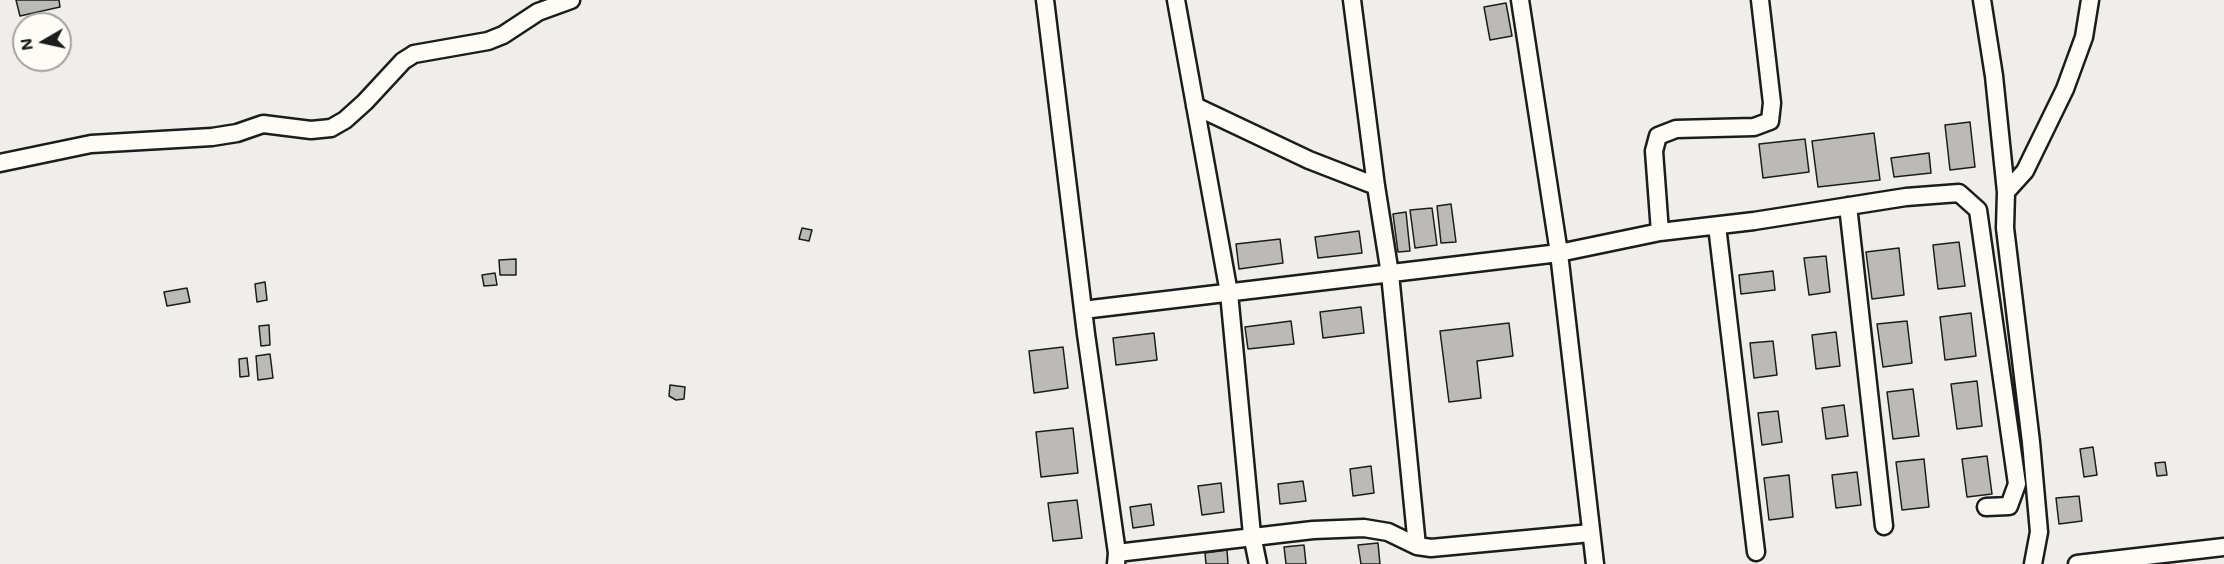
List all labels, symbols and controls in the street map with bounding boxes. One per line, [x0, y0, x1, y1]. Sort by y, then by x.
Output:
north arrow [12, 12, 72, 72]
text: N [14, 37, 37, 52]

